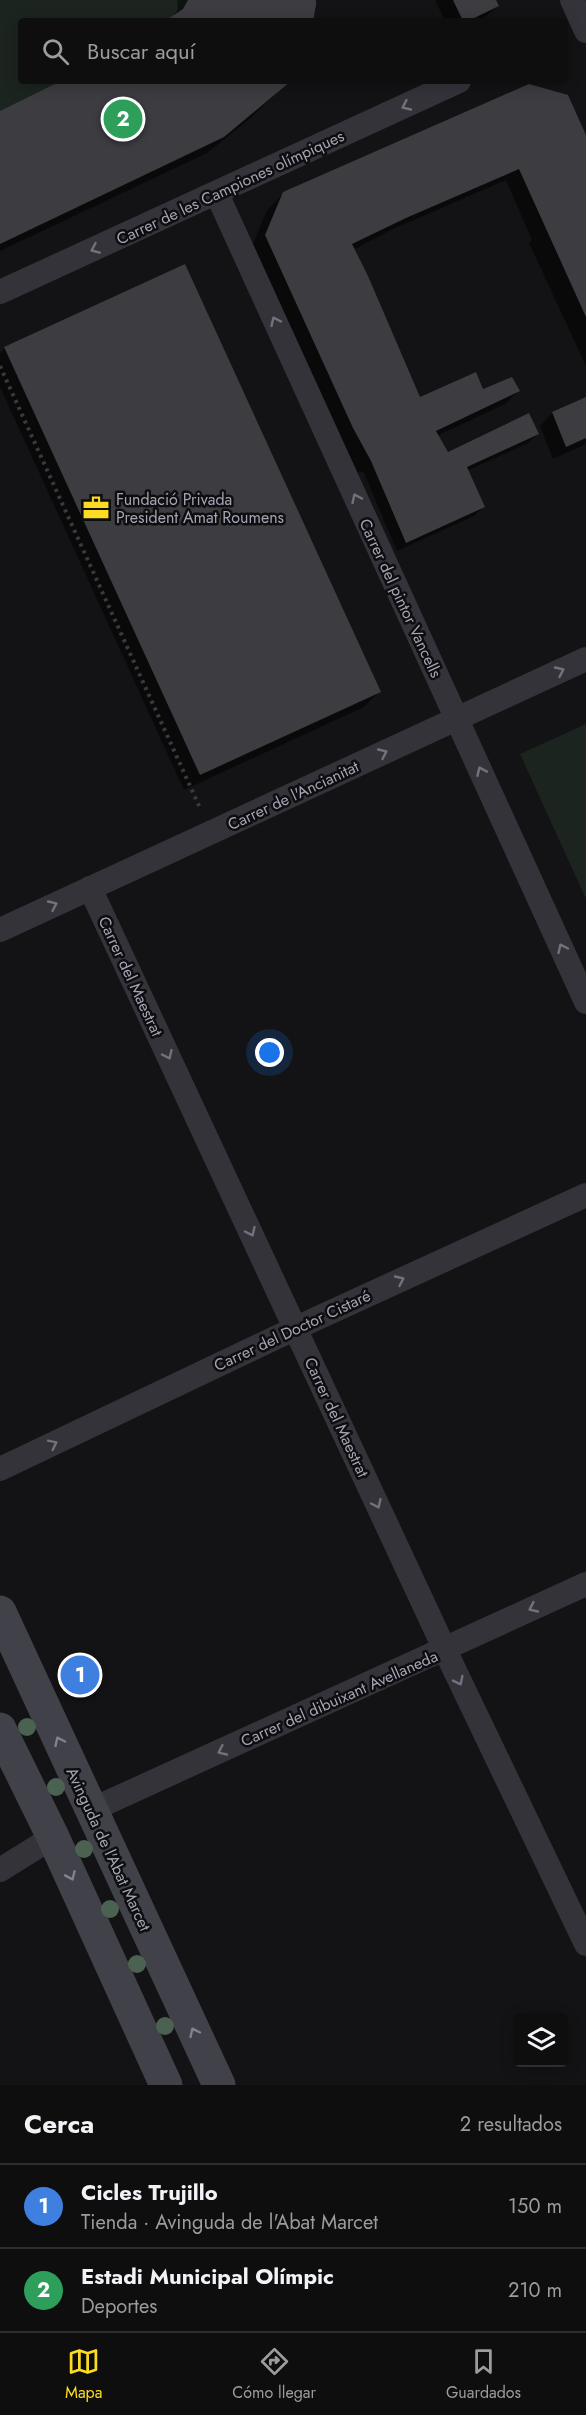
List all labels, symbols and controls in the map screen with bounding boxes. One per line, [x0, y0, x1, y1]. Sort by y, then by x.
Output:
search box [18, 18, 568, 84]
icon: search [39, 35, 72, 68]
text: Buscar aquí [87, 35, 195, 67]
pin: 2 [104, 96, 142, 142]
one-way arrow [401, 98, 412, 110]
street label: Carrer de les Campiones olímpiques [113, 124, 348, 250]
one-way arrow [91, 242, 102, 254]
one-way arrow [270, 316, 282, 327]
place label: Fundació Privada President Amat Roumens [116, 488, 284, 529]
office icon: Fundació Privada President Amat Roumens [81, 493, 111, 523]
one-way arrow [351, 494, 363, 505]
street label: Carrer del pintor Vancells [354, 515, 448, 681]
one-way arrow [553, 667, 564, 679]
one-way arrow [376, 749, 387, 761]
street label: Carrer de l'Ancianitat [224, 755, 363, 836]
one-way arrow [476, 767, 488, 778]
one-way arrow [47, 900, 58, 912]
street label: Carrer del Maestrat [93, 912, 169, 1040]
one-way arrow [557, 944, 569, 955]
your location [255, 1038, 284, 1067]
one-way arrow [160, 1049, 172, 1060]
one-way arrow [243, 1225, 255, 1236]
one-way arrow [394, 1275, 405, 1287]
street label: Carrer del Doctor Cistaré [210, 1284, 374, 1377]
street label: Carrer del Maestrat [299, 1353, 375, 1481]
one-way arrow [46, 1439, 57, 1451]
one-way arrow [370, 1497, 382, 1508]
one-way arrow [528, 1601, 539, 1613]
street label: Carrer del dibuixant Avellaneda [237, 1645, 441, 1752]
pin: 1 [60, 1652, 100, 1698]
one-way arrow [452, 1674, 464, 1685]
one-way arrow [54, 1736, 66, 1747]
one-way arrow [218, 1744, 229, 1756]
street label: Avinguda de l'Abat Marcet [60, 1764, 157, 1935]
one-way arrow [63, 1870, 75, 1881]
map controls [514, 2013, 568, 2067]
button: layers [514, 2013, 568, 2067]
one-way arrow [189, 2027, 201, 2038]
text: Cerca [24, 2105, 94, 2143]
text: 2 resultados [460, 2110, 562, 2139]
text: Cicles Trujillo [81, 2176, 218, 2208]
text: 1 [38, 2192, 49, 2221]
text: 150 m [508, 2192, 562, 2221]
text: Tienda · Avinguda de l'Abat Marcet [81, 2208, 378, 2237]
text: Estadi Municipal Olímpic [81, 2260, 334, 2292]
text: 2 [37, 2276, 50, 2305]
text: 210 m [508, 2276, 562, 2305]
text: Deportes [81, 2292, 157, 2321]
tab: Mapa [65, 2345, 102, 2404]
tab: Cómo llegar [232, 2345, 316, 2404]
tab: Guardados [446, 2345, 521, 2404]

